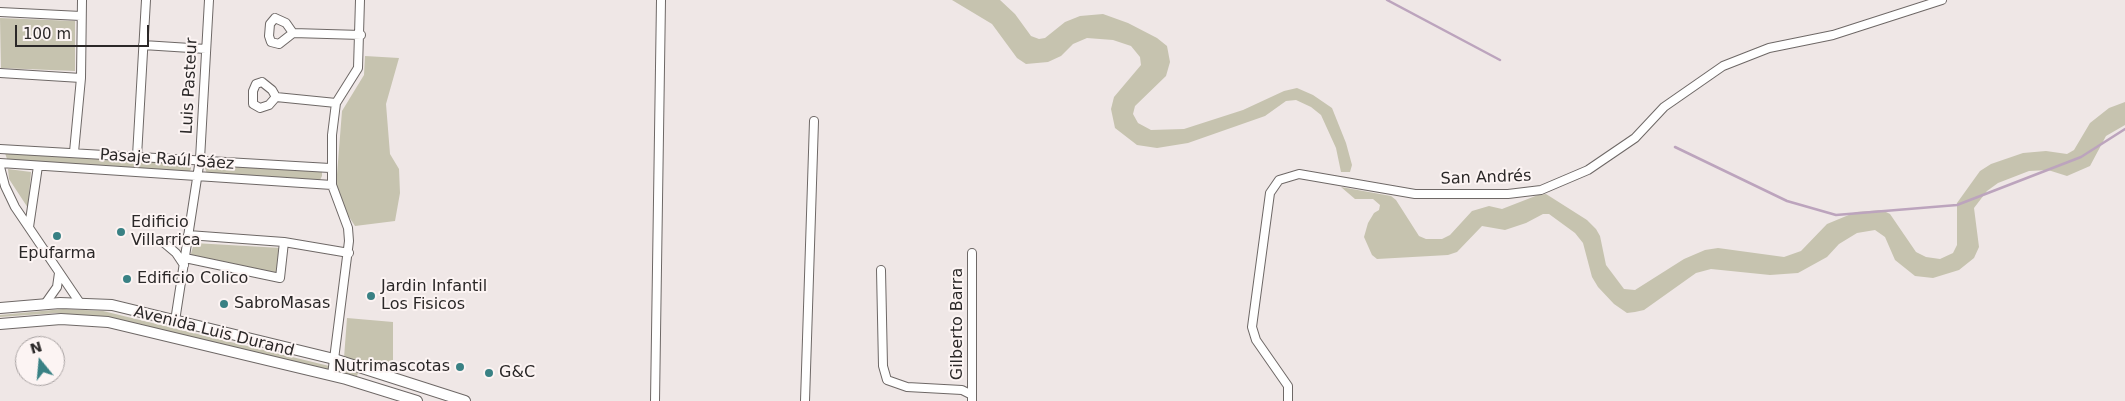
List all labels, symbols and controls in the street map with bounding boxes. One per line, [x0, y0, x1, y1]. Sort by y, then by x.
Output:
scale bar [18, 15, 151, 47]
text: 100 m [23, 25, 71, 43]
street label: Luis Pasteur [178, 37, 202, 135]
street label: Pasaje Raúl Sáez [99, 146, 235, 174]
street label: San Andrés [1440, 167, 1532, 189]
place label: Edificio Villarrica [131, 213, 201, 251]
marker: Edificio Villarrica [115, 226, 127, 238]
marker: Epufarma [51, 230, 63, 242]
place label: Epufarma [18, 244, 96, 264]
street label: Gilberto Barra [948, 268, 968, 380]
place label: Edificio Colico [137, 269, 248, 289]
marker: Edificio Colico [121, 273, 133, 285]
place label: Jardin Infantil Los Fisicos [381, 277, 487, 315]
marker: Jardin Infantil Los Fisicos [365, 290, 377, 302]
place label: SabroMasas [234, 294, 330, 314]
marker: SabroMasas [218, 298, 230, 310]
street label: Avenida Luis Durand [132, 303, 296, 361]
north arrow [15, 336, 65, 386]
text: N [28, 338, 44, 357]
place label: Nutrimascotas [334, 357, 450, 377]
marker: Nutrimascotas [454, 361, 466, 373]
place label: G&C [499, 363, 535, 383]
marker: G&C [483, 367, 495, 379]

